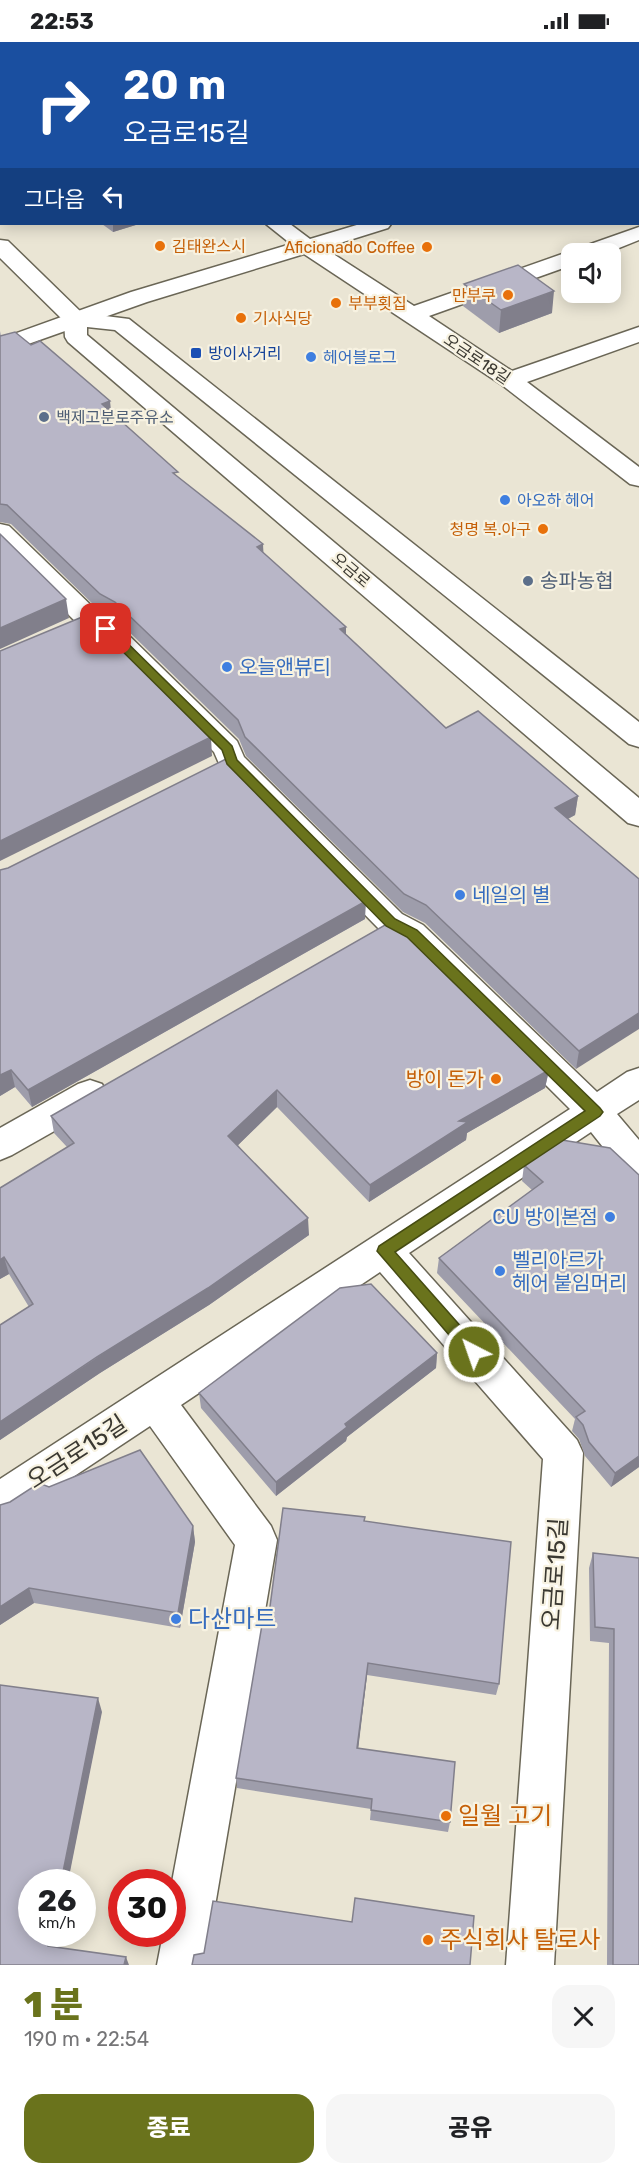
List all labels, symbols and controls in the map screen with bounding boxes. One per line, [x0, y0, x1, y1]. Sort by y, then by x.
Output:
text: 22:53 [30, 8, 94, 35]
text: 20 m [123, 60, 226, 110]
icon: right [24, 66, 102, 144]
text: 오금로15길 [123, 117, 250, 149]
icon: left [97, 180, 130, 213]
text: 그다음 [24, 186, 85, 213]
place label: 김태완스시 [172, 237, 246, 256]
place label: Aficionado Coffee [284, 238, 415, 257]
marker: 김태완스시 [153, 239, 167, 253]
marker: Aficionado Coffee [420, 240, 434, 254]
map controls [561, 243, 621, 303]
button: sound [561, 243, 621, 303]
place label: 만부쿠 [452, 286, 496, 305]
marker: 만부쿠 [501, 288, 515, 302]
place label: 부부횟집 [348, 294, 407, 313]
marker: 부부횟집 [329, 296, 343, 310]
place label: 기사식당 [253, 309, 312, 328]
marker: 기사식당 [234, 311, 248, 325]
street label: 오금로18길 [440, 330, 514, 388]
place label: 방이사거리 [208, 344, 282, 363]
marker: 방이사거리 [189, 346, 203, 360]
place label: 헤어블로그 [323, 348, 397, 367]
marker: 헤어블로그 [304, 350, 318, 364]
place label: 백제고분로주유소 [56, 408, 174, 427]
marker: 백제고분로주유소 [37, 410, 51, 424]
place label: 아오하 헤어 [517, 491, 595, 510]
marker: 아오하 헤어 [498, 493, 512, 507]
place label: 청명 복.아구 [449, 520, 531, 539]
marker: 청명 복.아구 [536, 522, 550, 536]
street label: 오금로 [328, 549, 374, 592]
place label: 송파농협 [540, 569, 614, 593]
marker: 송파농협 [521, 574, 535, 588]
pin [80, 603, 131, 654]
icon: arrive [89, 612, 122, 645]
place label: 오늘앤뷰티 [239, 655, 331, 679]
marker: 오늘앤뷰티 [220, 660, 234, 674]
place label: 네일의 별 [472, 883, 551, 907]
marker: 네일의 별 [453, 888, 467, 902]
place label: 방이 돈가 [406, 1067, 484, 1091]
marker: 방이 돈가 [489, 1072, 503, 1086]
place label: CU 방이본점 [492, 1205, 598, 1229]
marker: CU 방이본점 [603, 1210, 617, 1224]
place label: 벨리아르가 헤어 붙임머리 [512, 1248, 627, 1295]
marker: 벨리아르가 헤어 붙임머리 [493, 1264, 507, 1278]
position arrow [442, 1320, 506, 1384]
street label: 오금로15길 [22, 1410, 132, 1494]
street label: 오금로15길 [537, 1517, 573, 1631]
place label: 다산마트 [188, 1605, 276, 1633]
marker: 다산마트 [169, 1612, 183, 1626]
place label: 일월 고기 [458, 1802, 552, 1830]
marker: 일월 고기 [439, 1809, 453, 1823]
speed limit sign: 30 [108, 1869, 186, 1947]
text: 26 [37, 1883, 77, 1919]
text: km/h [38, 1914, 76, 1932]
place label: 주식회사 탈로사 [440, 1926, 600, 1954]
marker: 주식회사 탈로사 [421, 1933, 435, 1947]
text: 1 분 [24, 1983, 83, 2026]
button: close [552, 1985, 615, 2048]
text: 190 m · 22:54 [24, 2027, 149, 2051]
button: 종료 [24, 2094, 314, 2163]
button: 공유 [326, 2094, 615, 2163]

